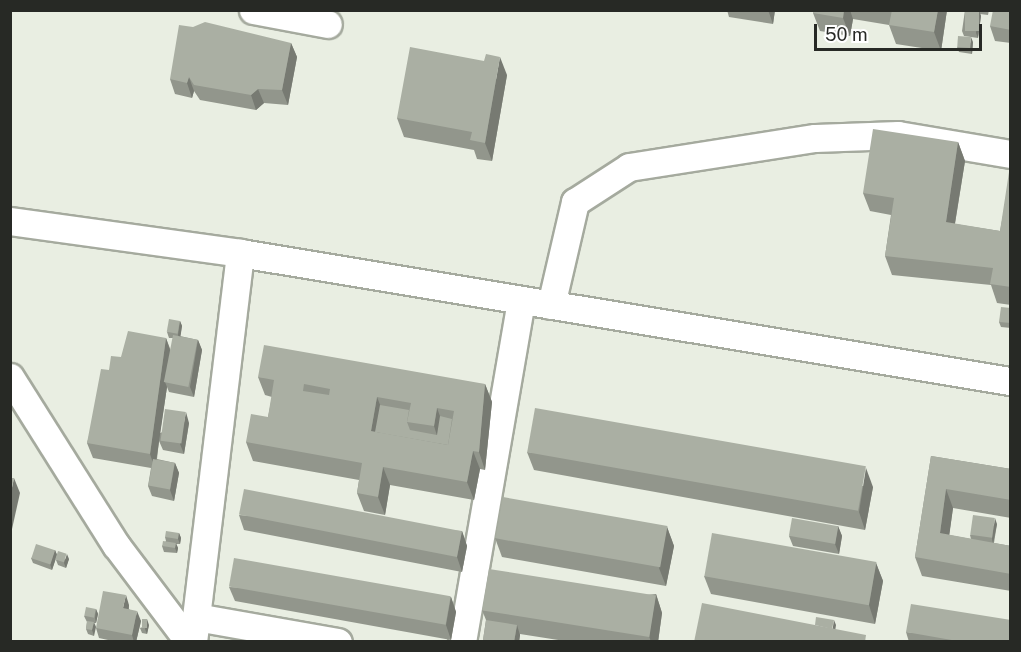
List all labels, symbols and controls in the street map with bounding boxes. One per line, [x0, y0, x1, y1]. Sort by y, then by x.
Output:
scale bar [817, 12, 985, 50]
text: 50 m [825, 24, 868, 45]

